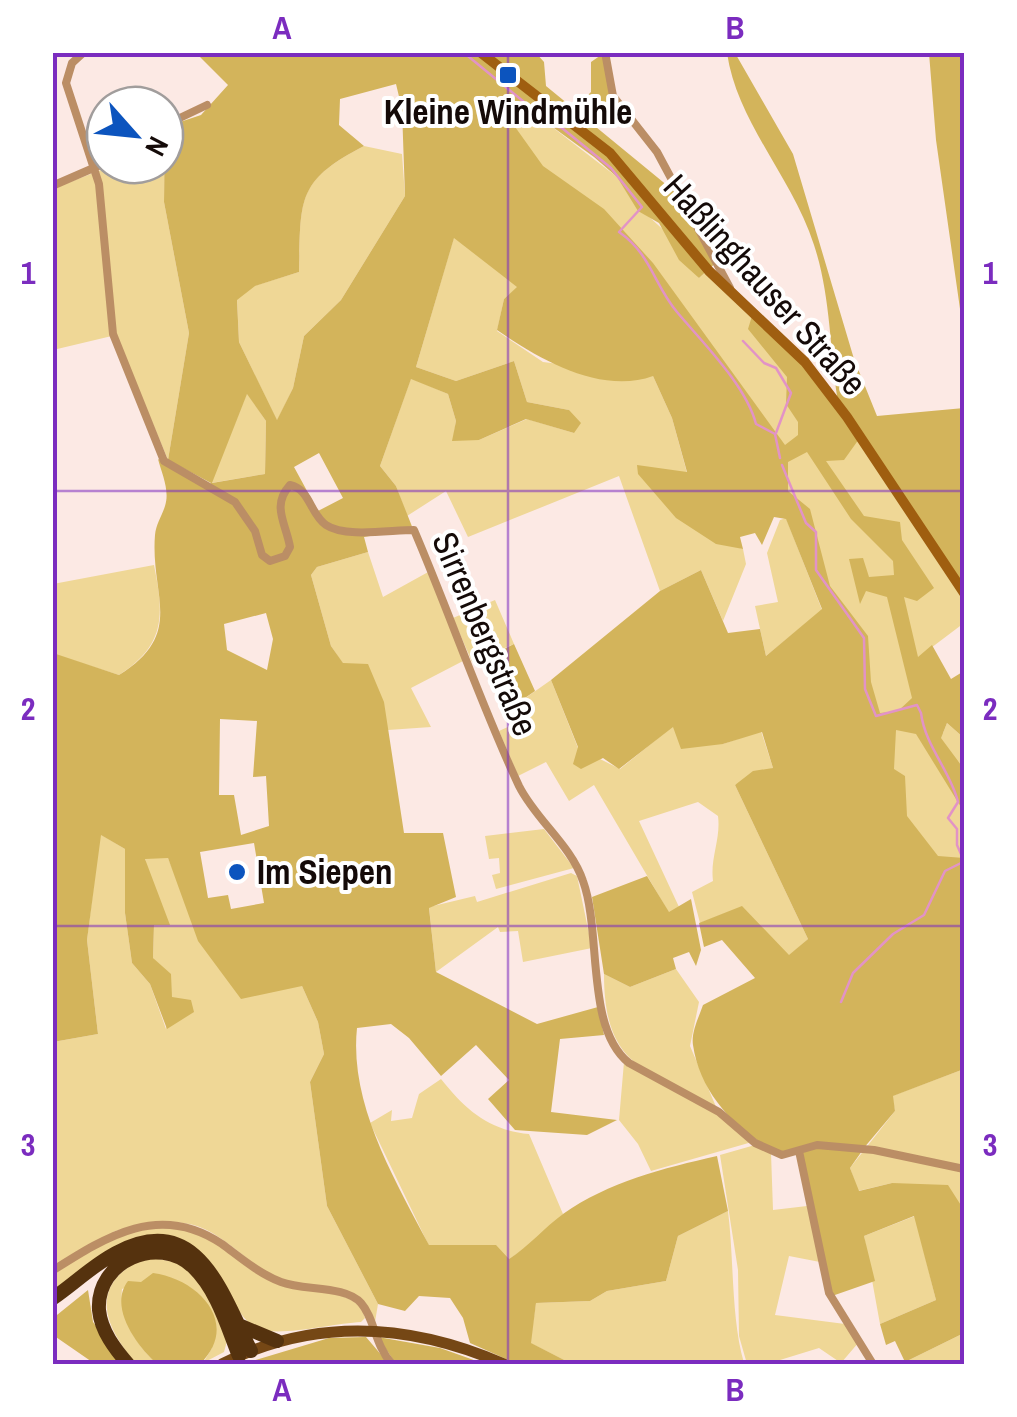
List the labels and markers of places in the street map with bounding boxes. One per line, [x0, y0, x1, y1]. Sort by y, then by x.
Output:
marker: Kleine Windmühle [497, 64, 519, 86]
place label: Kleine Windmühle [384, 88, 632, 135]
place label: Im Siepen [257, 848, 393, 895]
marker: Im Siepen [226, 861, 248, 883]

